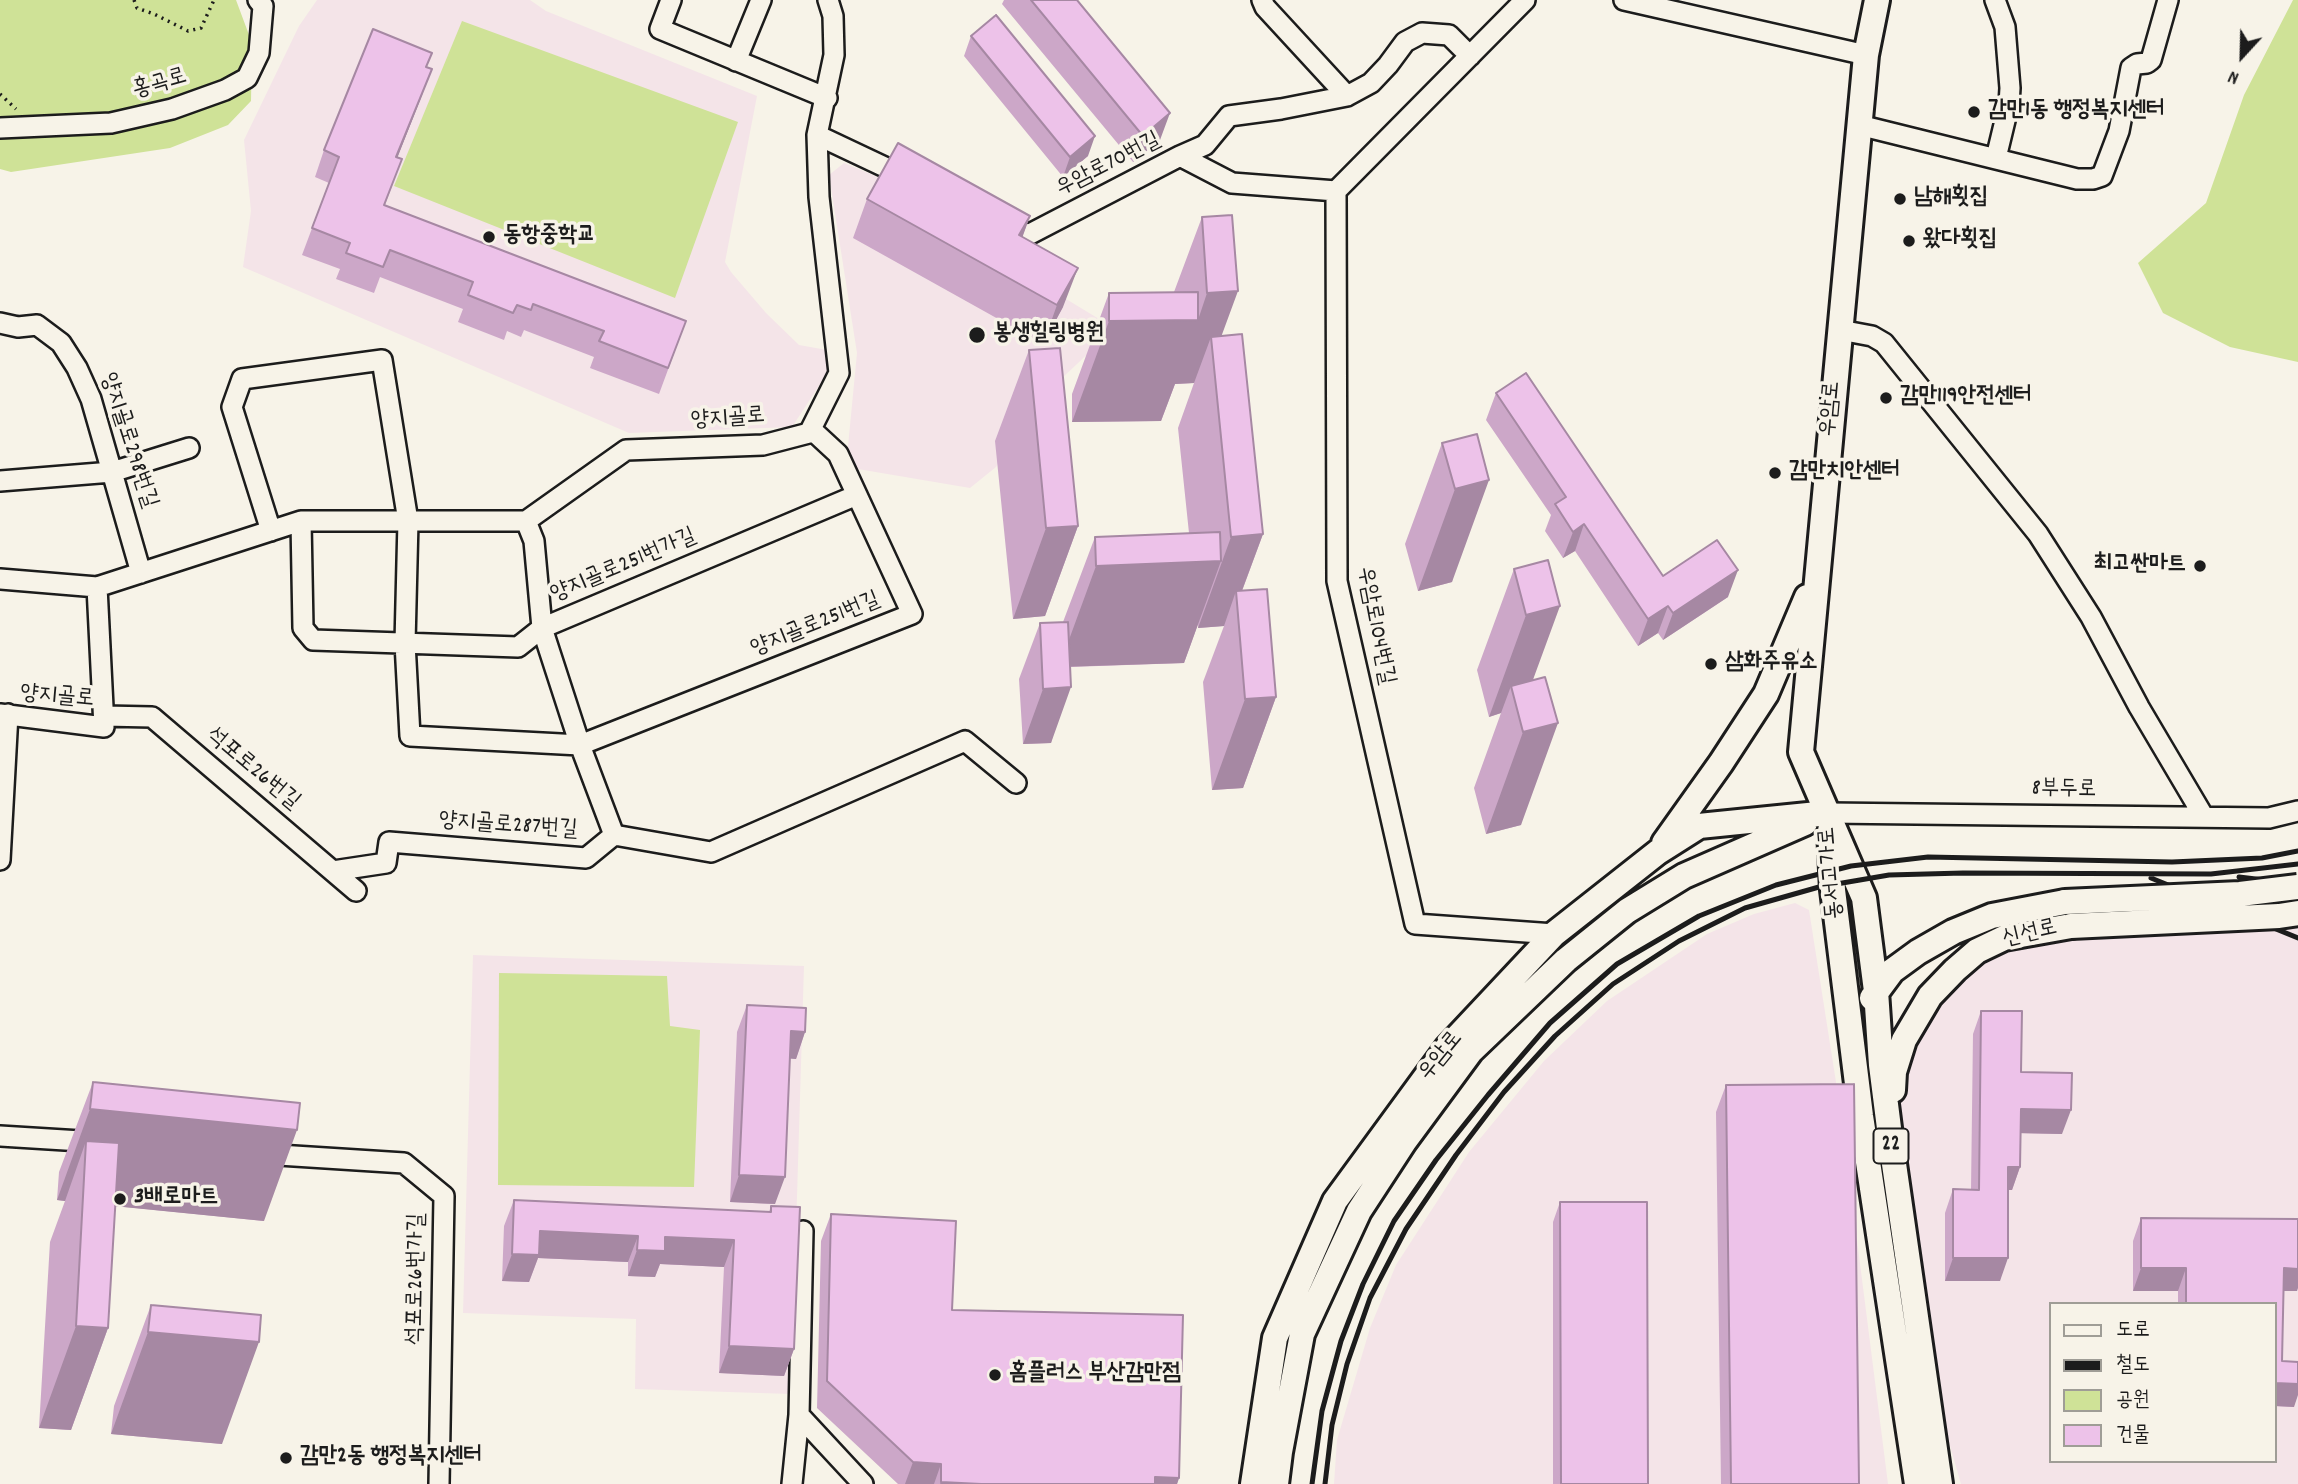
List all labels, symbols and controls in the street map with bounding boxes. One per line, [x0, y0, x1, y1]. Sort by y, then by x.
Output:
north arrow [2207, 21, 2277, 91]
text: N [2225, 62, 2243, 90]
street label: 홍곡로 [130, 64, 190, 106]
place label: 감만1동 행정복지센터 [1988, 98, 2165, 126]
marker: 감만1동 행정복지센터 [1966, 104, 1982, 120]
street label: 우암로70번길 [1052, 128, 1166, 204]
place label: 남해횟집 [1914, 185, 1988, 213]
marker: 남해횟집 [1892, 191, 1908, 207]
place label: 동항중학교 [503, 223, 596, 251]
place label: 왔다횟집 [1923, 227, 1997, 255]
marker: 동항중학교 [481, 229, 497, 245]
marker: 왔다횟집 [1901, 233, 1917, 249]
place label: 봉생힐링병원 [993, 321, 1104, 349]
marker: 봉생힐링병원 [967, 325, 987, 345]
street label: 양지골로298번길 [92, 370, 162, 512]
street label: 우암로 [1816, 380, 1848, 438]
place label: 감만119안전센터 [1900, 384, 2032, 412]
marker: 감만119안전센터 [1878, 390, 1894, 406]
street label: 양지골로 [690, 404, 766, 436]
place label: 감만치안센터 [1789, 459, 1900, 487]
marker: 감만치안센터 [1767, 465, 1783, 481]
street label: 양지골로251번가길 [547, 524, 701, 610]
place label: 최고싼마트 [2093, 552, 2186, 580]
marker: 최고싼마트 [2192, 558, 2208, 574]
street label: 우암로104번길 [1349, 565, 1399, 687]
street label: 양지골로251번길 [747, 588, 885, 664]
place label: 삼화주유소 [1725, 650, 1818, 678]
marker: 삼화주유소 [1703, 656, 1719, 672]
street label: 양지골로 [19, 681, 95, 715]
street label: 석포로26번길 [200, 723, 304, 817]
street label: 8부두로 [2031, 777, 2097, 805]
street label: 양지골로287번길 [438, 808, 578, 846]
street label: 동서고가로 [1815, 826, 1851, 920]
street label: 신선로 [2000, 915, 2060, 955]
street label: 우암로 [1414, 1027, 1470, 1087]
road number: 22 [1874, 1128, 1909, 1164]
place label: 3배로마트 [134, 1185, 218, 1213]
marker: 3배로마트 [112, 1191, 128, 1207]
street label: 석포로26번가길 [403, 1213, 433, 1345]
legend [2050, 1302, 2277, 1463]
text: 도로 [2116, 1316, 2150, 1346]
text: 철도 [2116, 1351, 2150, 1381]
place label: 홈플러스 부산감만점 [1009, 1361, 1181, 1389]
marker: 홈플러스 부산감만점 [987, 1367, 1003, 1383]
text: 공원 [2116, 1386, 2150, 1416]
text: 건물 [2116, 1421, 2150, 1451]
place label: 감만2동 행정복지센터 [300, 1444, 482, 1472]
marker: 감만2동 행정복지센터 [278, 1450, 294, 1466]

